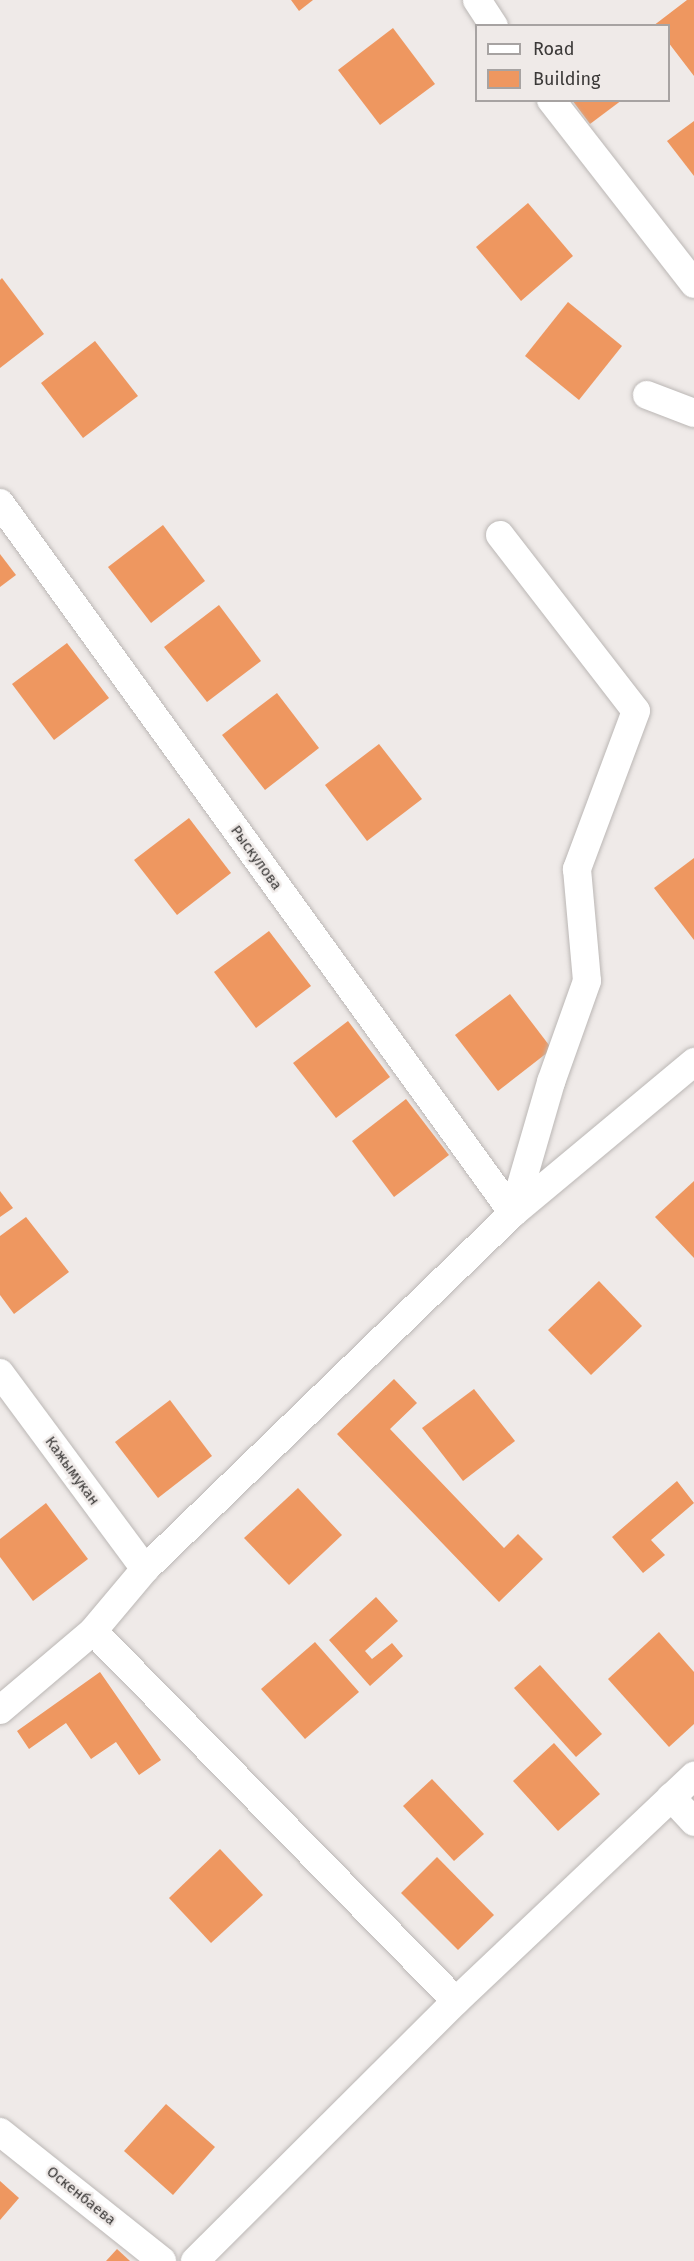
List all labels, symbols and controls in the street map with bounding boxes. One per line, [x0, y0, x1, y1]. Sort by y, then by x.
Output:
legend [475, 24, 670, 102]
text: Road [533, 38, 575, 60]
text: Building [533, 68, 600, 90]
street label: Рыскулова [227, 822, 285, 894]
street label: Кажымукан [41, 1433, 103, 1509]
street label: Оскенбаева [43, 2163, 119, 2229]

